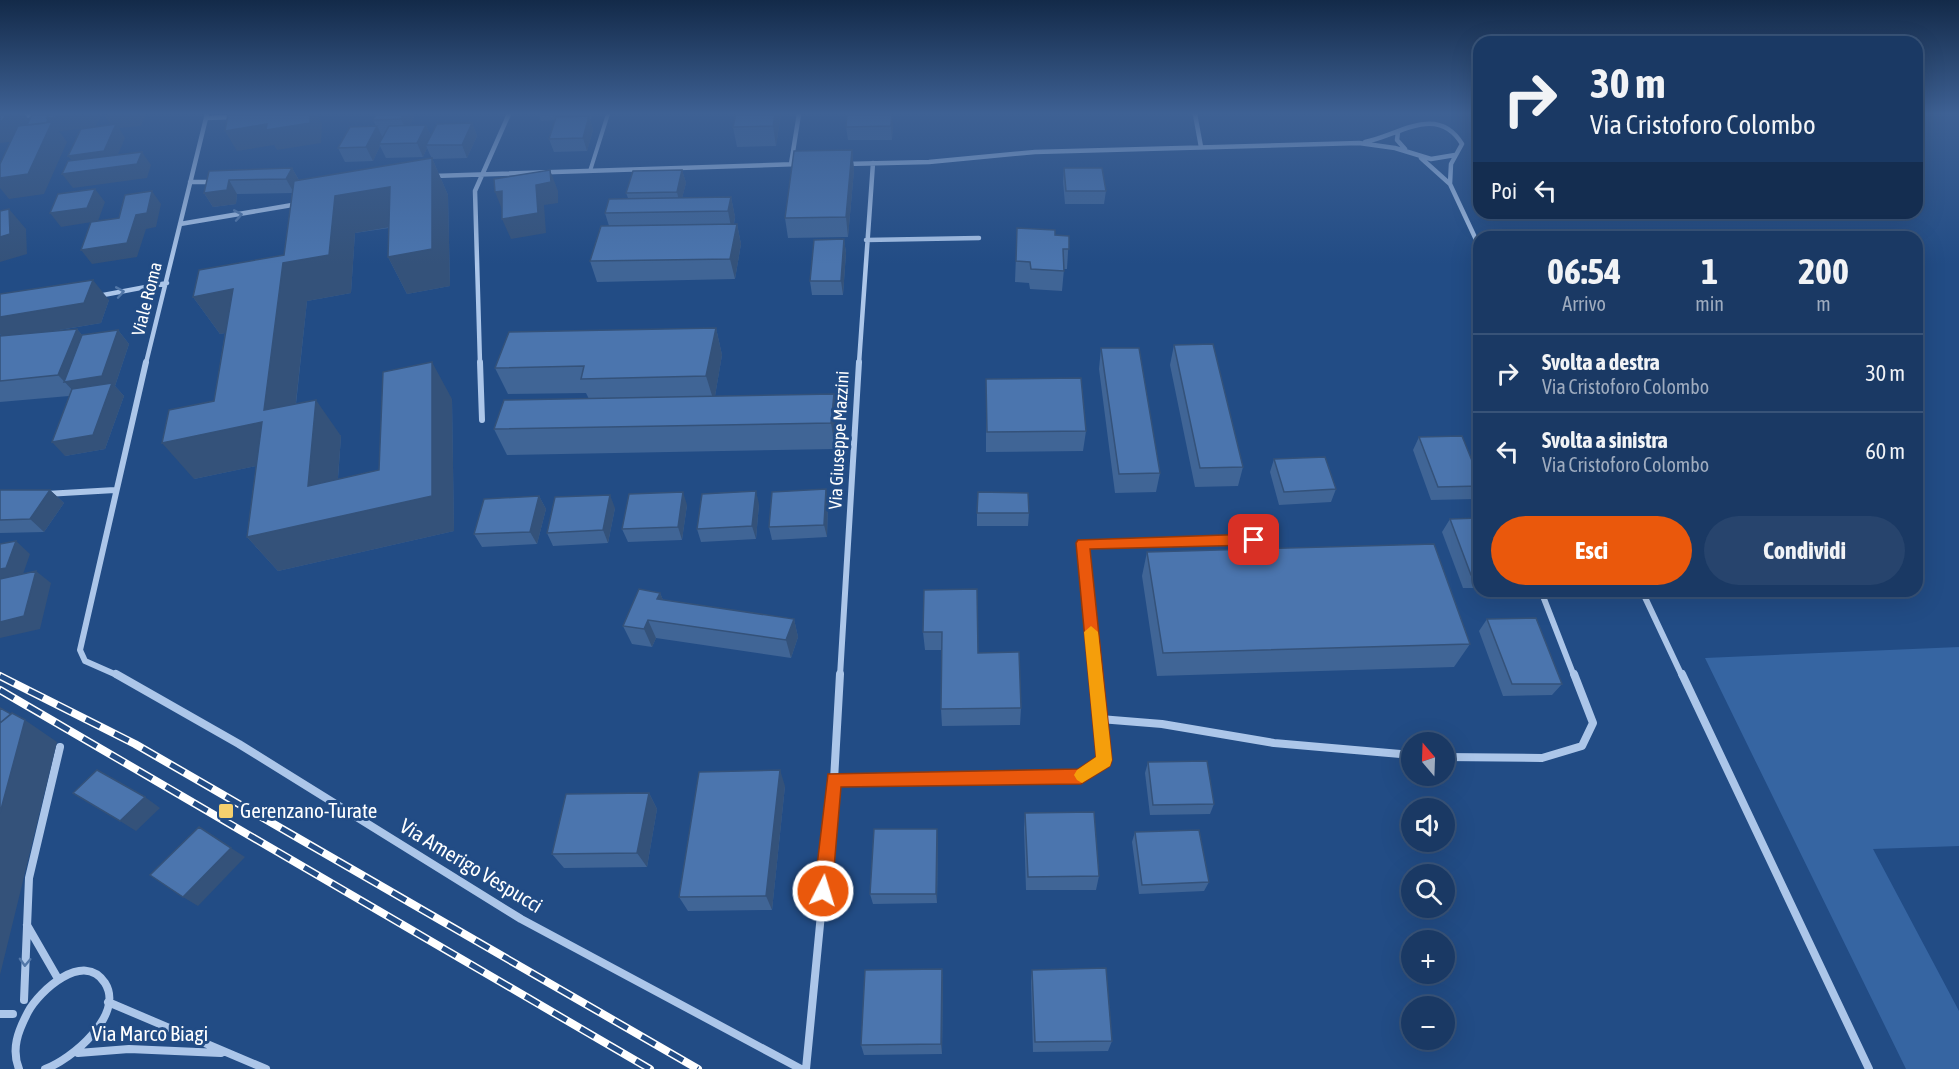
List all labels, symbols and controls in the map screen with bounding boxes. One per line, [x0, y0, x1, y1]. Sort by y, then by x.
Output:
text: 30 m [1590, 59, 1665, 107]
icon: right [1491, 60, 1569, 138]
text: Via Cristoforo Colombo [1590, 109, 1816, 140]
icon: left [1529, 174, 1562, 207]
text: Poi [1491, 178, 1517, 204]
one-way arrow [233, 209, 243, 222]
text: 06:54 [1547, 250, 1621, 292]
text: 1 [1701, 250, 1718, 292]
text: 200 [1798, 250, 1849, 292]
street label: Viale Roma [127, 260, 166, 338]
one-way arrow [114, 286, 124, 299]
text: Arrivo [1562, 292, 1606, 315]
text: min [1695, 292, 1724, 315]
text: m [1816, 292, 1831, 315]
text: Svolta a destra [1542, 349, 1660, 375]
icon: right [1491, 357, 1524, 390]
text: 30 m [1865, 360, 1905, 386]
street label: Via Giuseppe Mazzini [824, 370, 853, 510]
text: Via Cristoforo Colombo [1542, 375, 1709, 398]
text: Svolta a sinistra [1542, 427, 1668, 453]
icon: left [1491, 435, 1524, 468]
text: 60 m [1865, 438, 1905, 464]
text: Via Cristoforo Colombo [1542, 453, 1709, 476]
pin [1228, 514, 1279, 565]
button: Esci [1491, 516, 1692, 585]
button: Condividi [1704, 516, 1905, 585]
icon: arrive [1237, 523, 1270, 556]
north arrow [1401, 732, 1455, 786]
map controls [1401, 732, 1455, 1050]
place label: Gerenzano-Turate [240, 798, 377, 822]
button: sound [1401, 798, 1455, 852]
marker: Gerenzano-Turate [217, 802, 235, 820]
street label: Via Amerigo Vespucci [396, 813, 547, 917]
position arrow [791, 859, 855, 923]
button: search [1401, 864, 1455, 918]
button: + [1401, 930, 1455, 984]
one-way arrow [19, 958, 31, 967]
button: − [1401, 996, 1455, 1050]
street label: Via Marco Biagi [92, 1021, 208, 1045]

